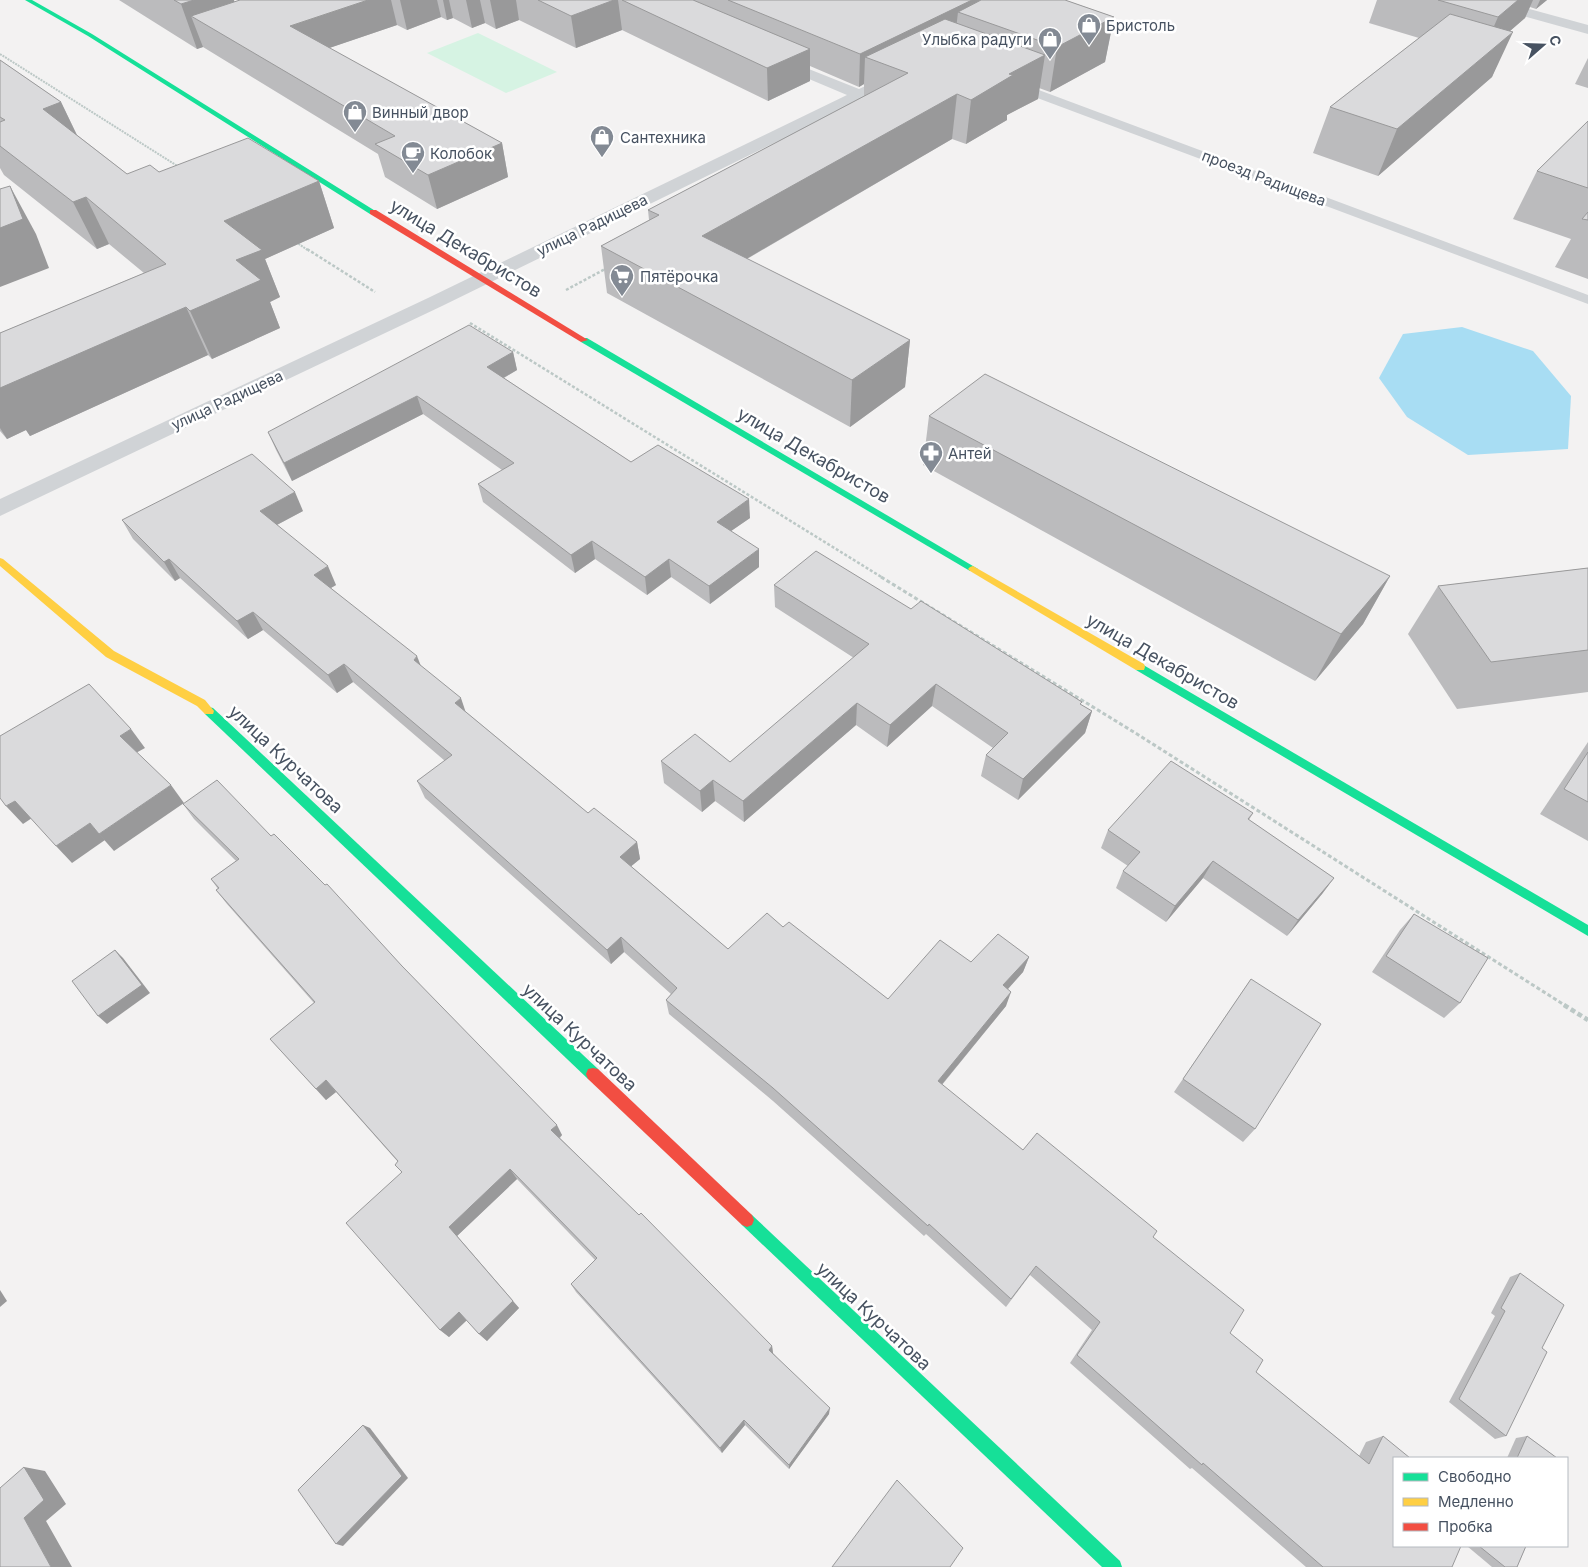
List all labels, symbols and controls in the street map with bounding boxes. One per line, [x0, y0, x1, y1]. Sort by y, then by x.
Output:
shop icon: Бристоль [1076, 12, 1102, 46]
place label: Бристоль [1106, 16, 1175, 35]
north arrow [1518, 20, 1568, 70]
shop icon: Улыбка радуги [1037, 26, 1063, 60]
place label: Улыбка радуги [922, 30, 1032, 49]
text: С [1546, 33, 1565, 48]
shop icon: Винный двор [342, 99, 368, 133]
place label: Винный двор [372, 103, 469, 122]
shop icon: Сантехника [589, 124, 615, 158]
place label: Сантехника [620, 128, 706, 147]
cafe icon: Колобок [400, 140, 426, 174]
place label: Колобок [430, 144, 492, 163]
street label: проезд Радищева [1199, 146, 1329, 210]
street label: улица Радищева [533, 190, 651, 260]
street label: улица Декабристов [386, 194, 546, 302]
supermarket icon: Пятёрочка [609, 263, 635, 297]
place label: Пятёрочка [640, 267, 719, 286]
street label: улица Радищева [168, 366, 286, 434]
street label: улица Декабристов [734, 403, 894, 507]
pharmacy icon: Антей [918, 440, 944, 474]
place label: Антей [948, 444, 992, 463]
street label: улица Декабристов [1083, 609, 1243, 713]
street label: улица Курчатова [225, 701, 347, 817]
street label: улица Курчатова [519, 979, 641, 1095]
street label: улица Курчатова [813, 1258, 935, 1374]
legend [1393, 1457, 1568, 1547]
text: Свободно [1438, 1467, 1512, 1486]
text: Медленно [1438, 1492, 1514, 1511]
text: Пробка [1438, 1517, 1493, 1536]

